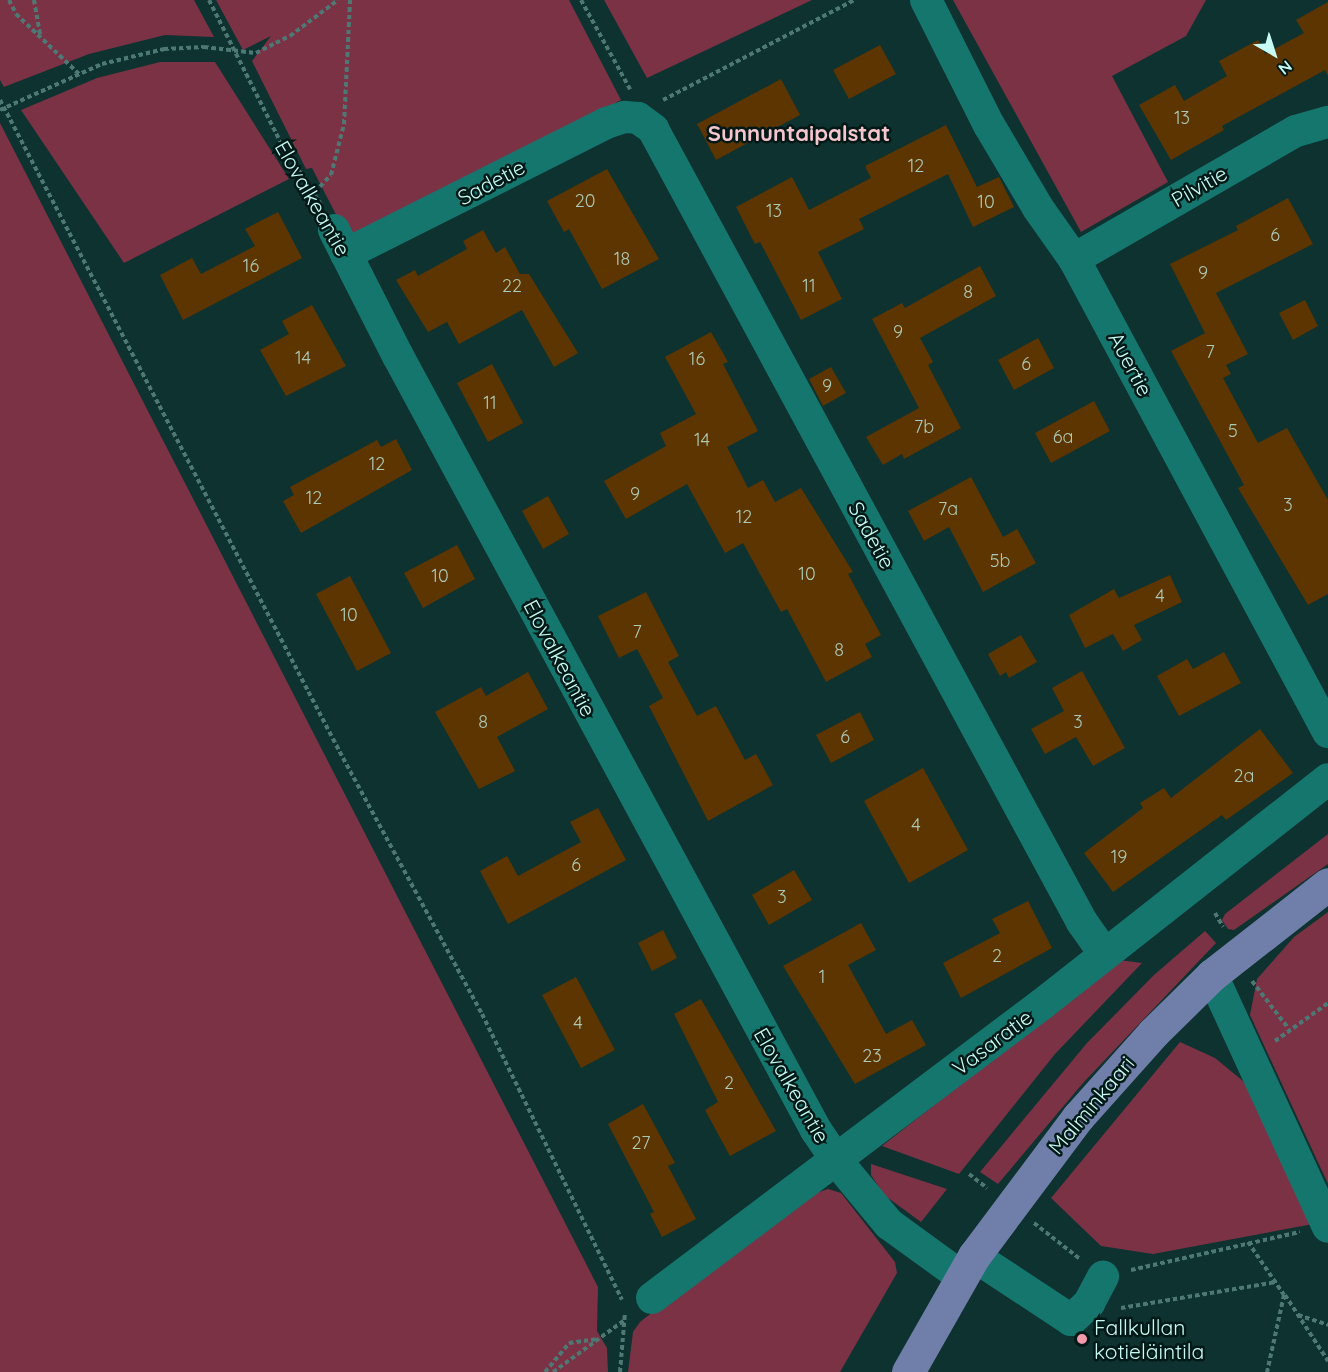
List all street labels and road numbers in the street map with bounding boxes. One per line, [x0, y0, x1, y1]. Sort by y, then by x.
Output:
street label: Elovalkeantie [270, 136, 356, 260]
street label: Sadetie [453, 154, 529, 210]
street label: Pilvitie [1167, 160, 1231, 212]
street label: Auertie [1104, 328, 1158, 400]
street label: Sadetie [843, 497, 901, 573]
street label: Elovalkeantie [519, 595, 601, 721]
street label: Vasaratie [947, 1004, 1037, 1080]
street label: Elovalkeantie [749, 1023, 835, 1147]
street label: Malminkaari [1043, 1051, 1139, 1159]

